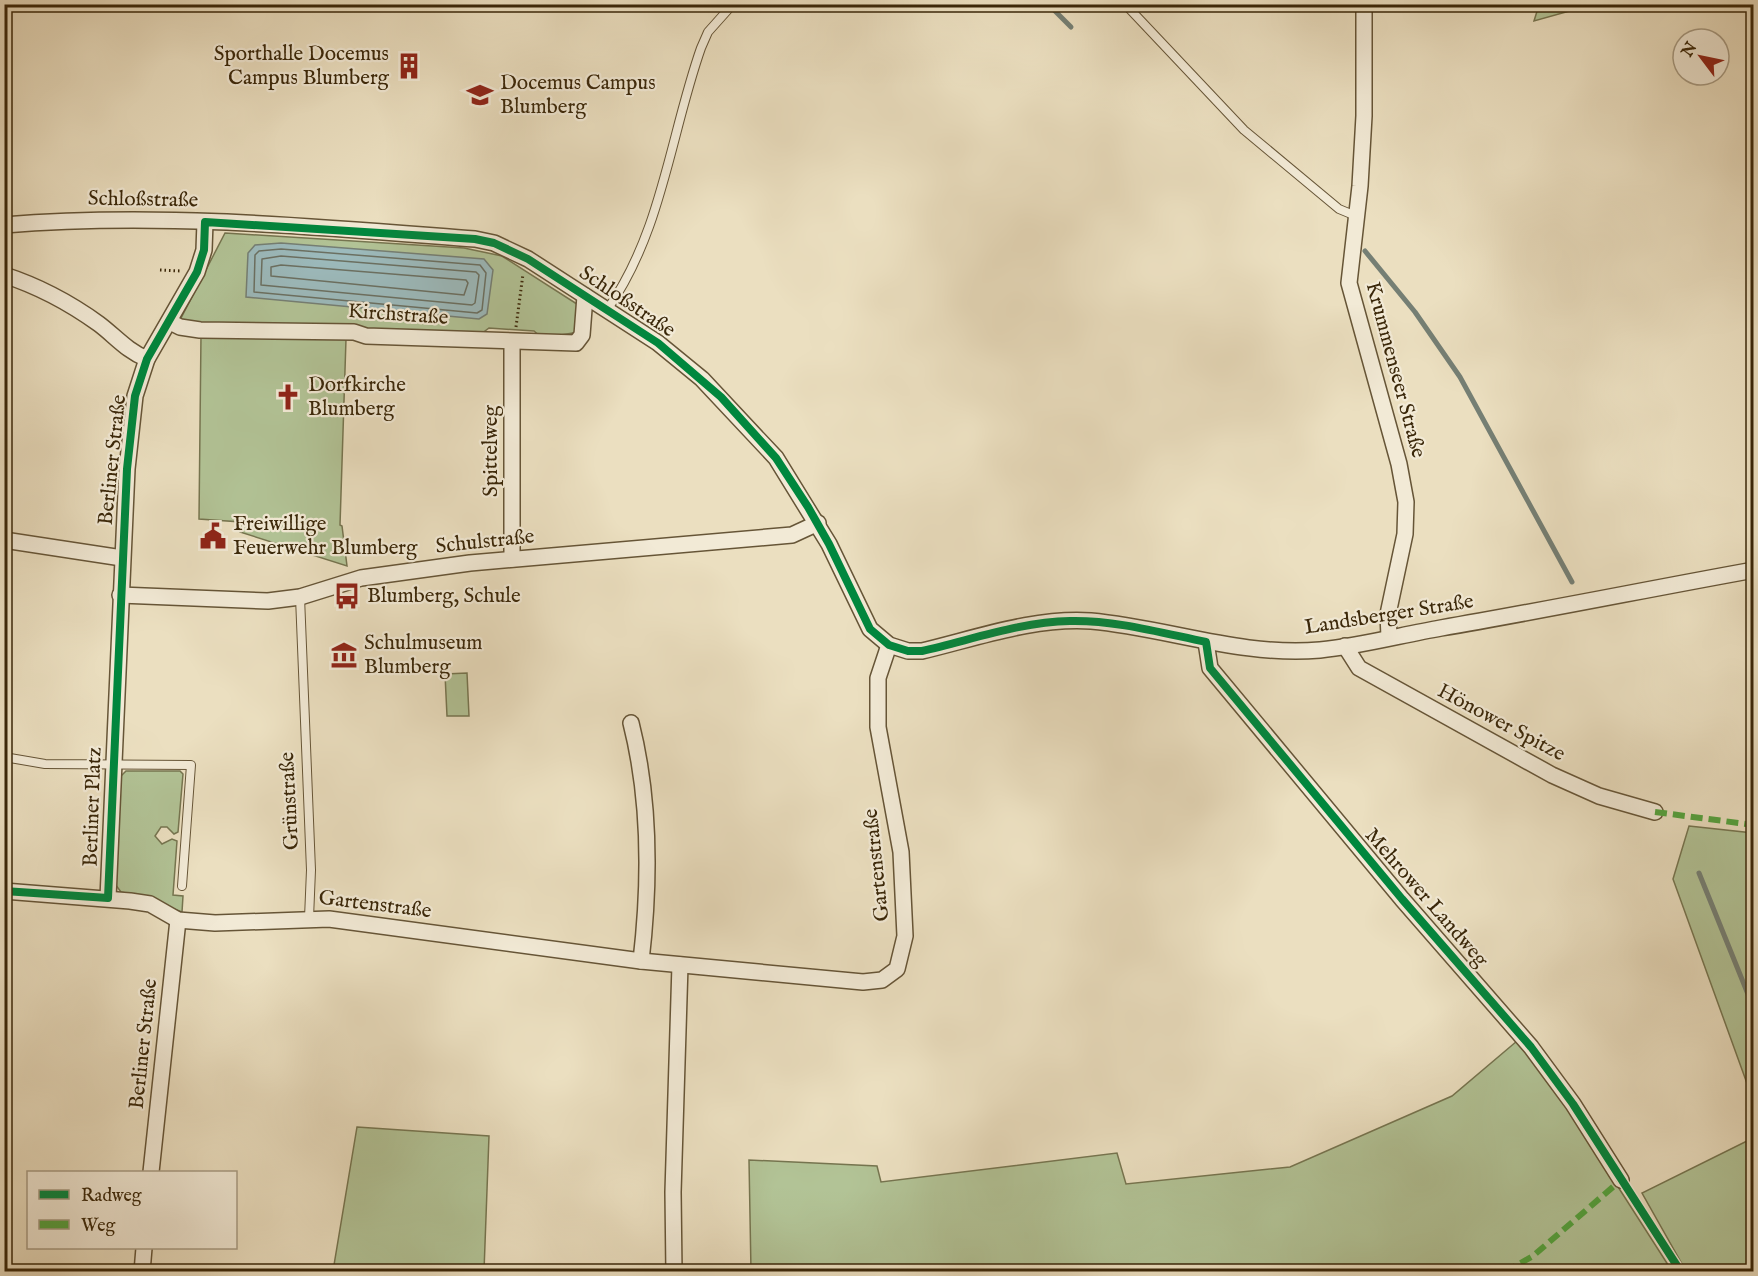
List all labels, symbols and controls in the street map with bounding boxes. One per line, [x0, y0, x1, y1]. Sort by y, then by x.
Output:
north arrow [1671, 27, 1731, 87]
text: N [1677, 39, 1702, 62]
place label: Sporthalle Docemus Campus Blumberg [214, 41, 390, 92]
building icon: Sporthalle Docemus Campus Blumberg [394, 51, 424, 81]
place label: Docemus Campus Blumberg [500, 70, 656, 121]
school or university icon: Docemus Campus Blumberg [465, 80, 495, 110]
street label: Schloßstraße [87, 186, 199, 214]
street label: Schloßstraße [574, 260, 681, 344]
street label: Krummenseer Straße [1359, 279, 1432, 461]
street label: Kirchstraße [347, 298, 449, 332]
place label: Dorfkirche Blumberg [308, 372, 406, 423]
church icon: Dorfkirche Blumberg [273, 382, 303, 412]
street label: Berliner Straße [93, 393, 133, 527]
street label: Spittelweg [478, 405, 505, 497]
place label: Freiwillige Feuerwehr Blumberg [233, 511, 418, 562]
public building icon: Freiwillige Feuerwehr Blumberg [198, 521, 228, 551]
street label: Schulstraße [434, 523, 536, 561]
bus stop icon: Blumberg, Schule [332, 581, 362, 611]
place label: Blumberg, Schule [367, 583, 521, 610]
street label: Landsberger Straße [1302, 588, 1476, 642]
place label: Schulmuseum Blumberg [364, 630, 483, 681]
museum icon: Schulmuseum Blumberg [329, 640, 359, 670]
street label: Hönower Spitze [1432, 678, 1570, 768]
street label: Berliner Platz [77, 746, 109, 867]
street label: Grünstraße [274, 751, 306, 851]
street label: Gartenstraße [858, 807, 896, 923]
street label: Mehrower Landweg [1358, 823, 1494, 974]
street label: Gartenstraße [317, 885, 433, 925]
street label: Berliner Straße [124, 977, 164, 1111]
legend [27, 1171, 237, 1249]
text: Radweg [81, 1185, 142, 1208]
text: Weg [81, 1215, 116, 1238]

